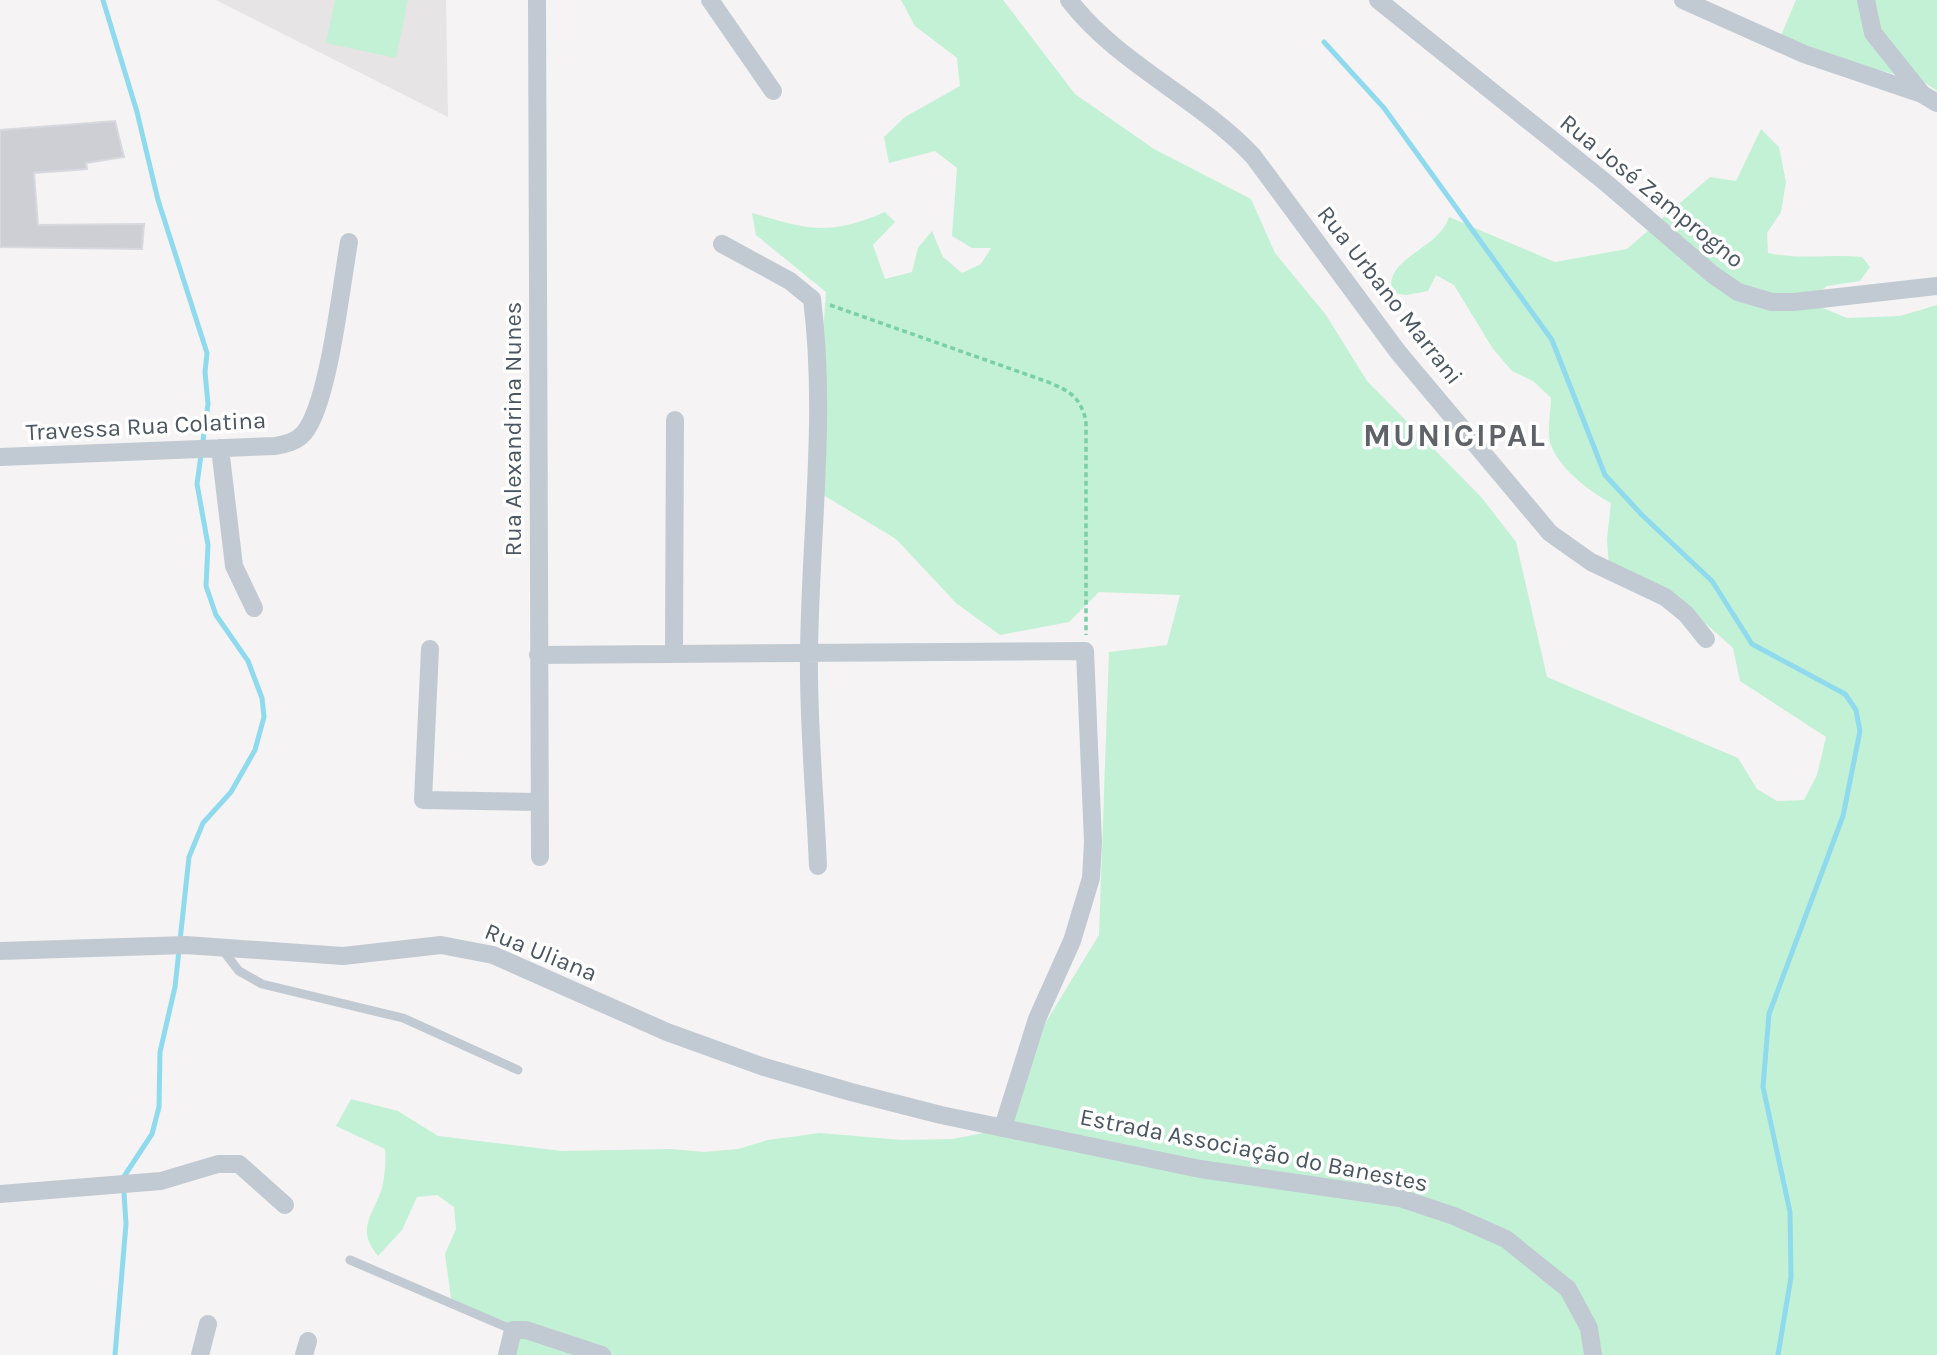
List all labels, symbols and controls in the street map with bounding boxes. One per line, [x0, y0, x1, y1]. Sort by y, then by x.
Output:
street label: Rua José Zamprogno [1554, 108, 1750, 274]
street label: Rua Urbano Marrani [1312, 200, 1468, 390]
street label: Rua Alexandrina Nunes [499, 302, 527, 556]
street label: Travessa Rua Colatina [25, 406, 267, 446]
district label: MUNICIPAL [1363, 417, 1547, 454]
street label: Rua Uliana [481, 917, 601, 987]
street label: Estrada Associação do Banestes [1078, 1102, 1430, 1198]

